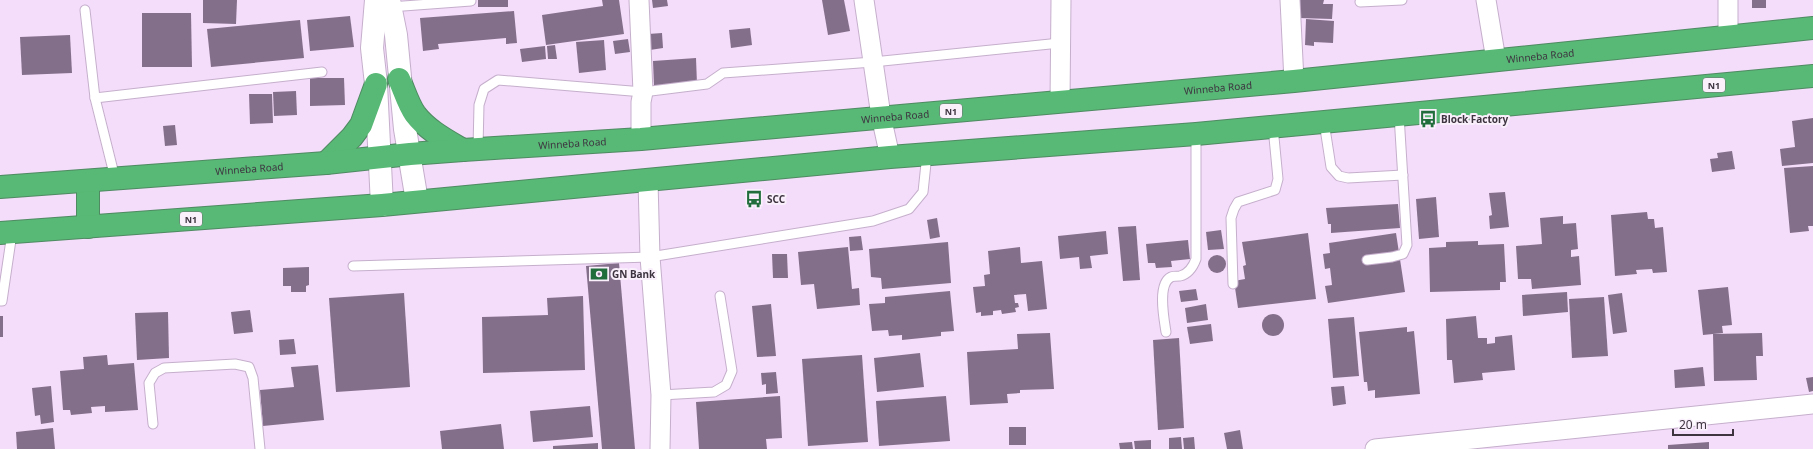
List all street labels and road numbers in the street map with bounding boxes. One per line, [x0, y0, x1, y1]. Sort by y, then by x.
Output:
street label: Winneba Road [1506, 45, 1575, 66]
street label: Winneba Road [1183, 78, 1253, 98]
road number: N1 [1703, 78, 1725, 92]
road number: N1 [940, 104, 962, 118]
street label: Winneba Road [860, 106, 930, 126]
street label: Winneba Road [538, 134, 607, 152]
street label: Winneba Road [215, 159, 284, 178]
road number: N1 [180, 212, 202, 226]

